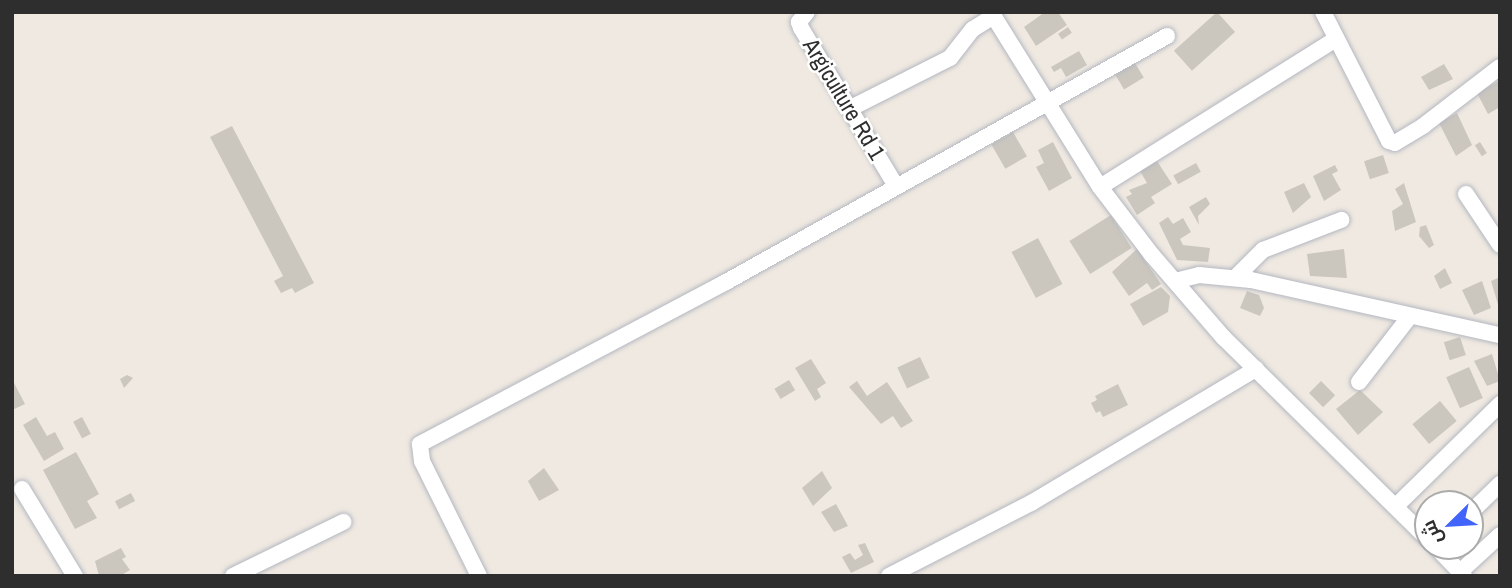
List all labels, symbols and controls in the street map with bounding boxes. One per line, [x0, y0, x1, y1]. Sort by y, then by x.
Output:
street label: Argiculture Rd 1 [797, 33, 891, 165]
north arrow [1414, 490, 1484, 560]
text: ش [1415, 516, 1448, 549]

